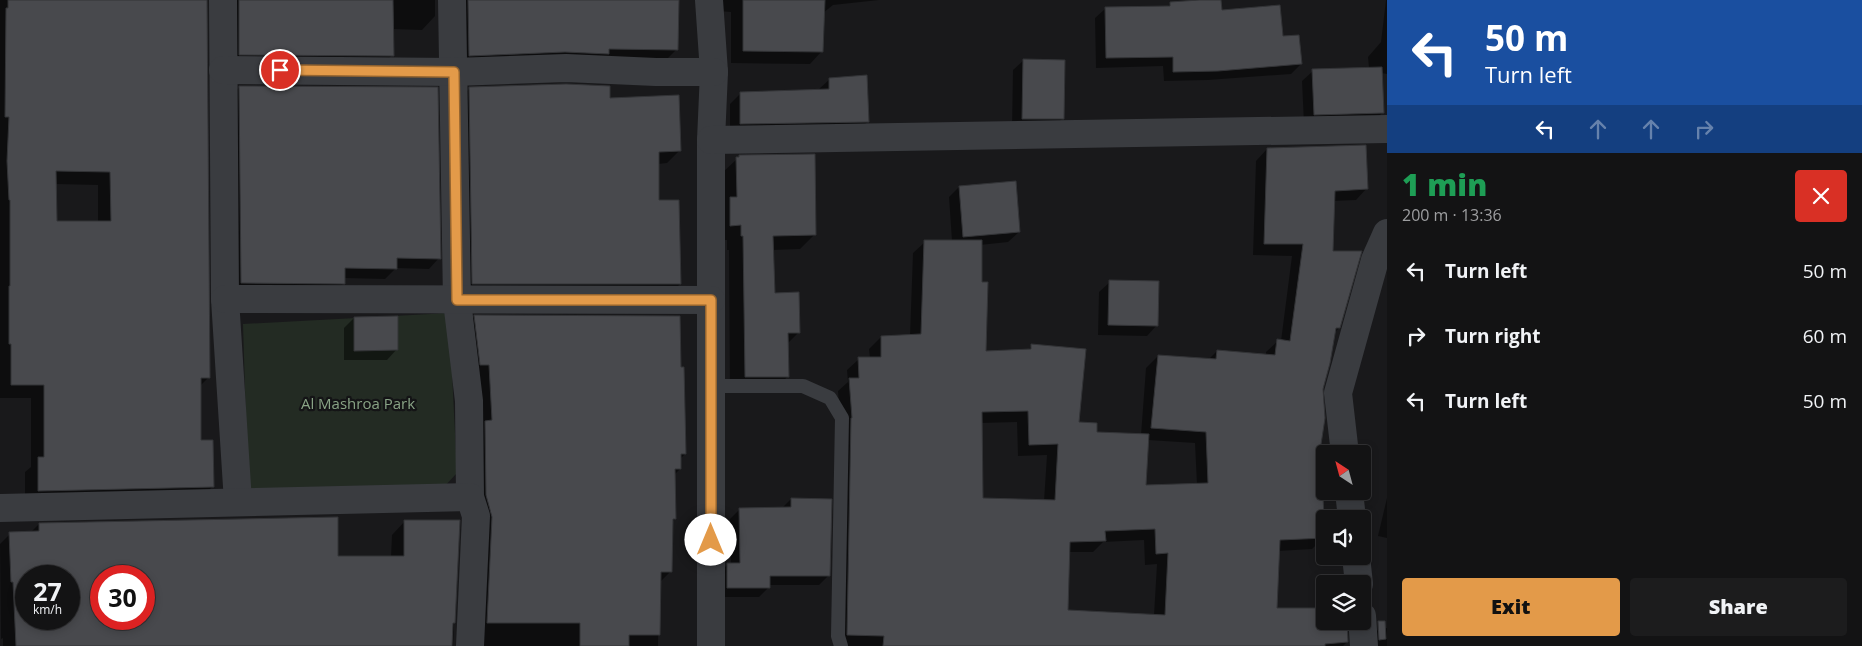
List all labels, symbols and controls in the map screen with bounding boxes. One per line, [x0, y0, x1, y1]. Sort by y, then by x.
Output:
text: 50 m [1485, 14, 1568, 61]
icon: left [1402, 20, 1467, 85]
pin [259, 49, 301, 91]
icon: arrive [266, 56, 294, 84]
text: Turn left [1485, 59, 1572, 89]
icon: left [1531, 115, 1559, 143]
icon: ahead [1584, 115, 1612, 143]
icon: ahead [1637, 115, 1665, 143]
icon: right [1690, 115, 1718, 143]
text: 1 min [1402, 164, 1487, 205]
button: close [1795, 170, 1847, 222]
text: 200 m · 13:36 [1402, 204, 1502, 226]
icon: left [1402, 257, 1430, 285]
text: Turn left [1445, 258, 1527, 284]
text: 50 m [1803, 258, 1847, 284]
icon: right [1402, 322, 1430, 350]
text: Turn right [1445, 323, 1540, 349]
text: 60 m [1803, 323, 1847, 349]
icon: left [1402, 387, 1430, 415]
text: Turn left [1445, 388, 1527, 414]
text: 50 m [1803, 388, 1847, 414]
park label: Al Mashroa Park [301, 393, 415, 413]
north arrow [1316, 445, 1371, 500]
map controls [1316, 445, 1371, 630]
button: sound [1316, 510, 1371, 565]
position arrow [684, 513, 736, 565]
speed limit sign: 30 [90, 565, 155, 630]
text: 27 [33, 574, 62, 608]
button: layers [1316, 575, 1371, 630]
button: Exit [1402, 578, 1620, 636]
button: Share [1630, 578, 1847, 636]
text: km/h [33, 601, 62, 618]

